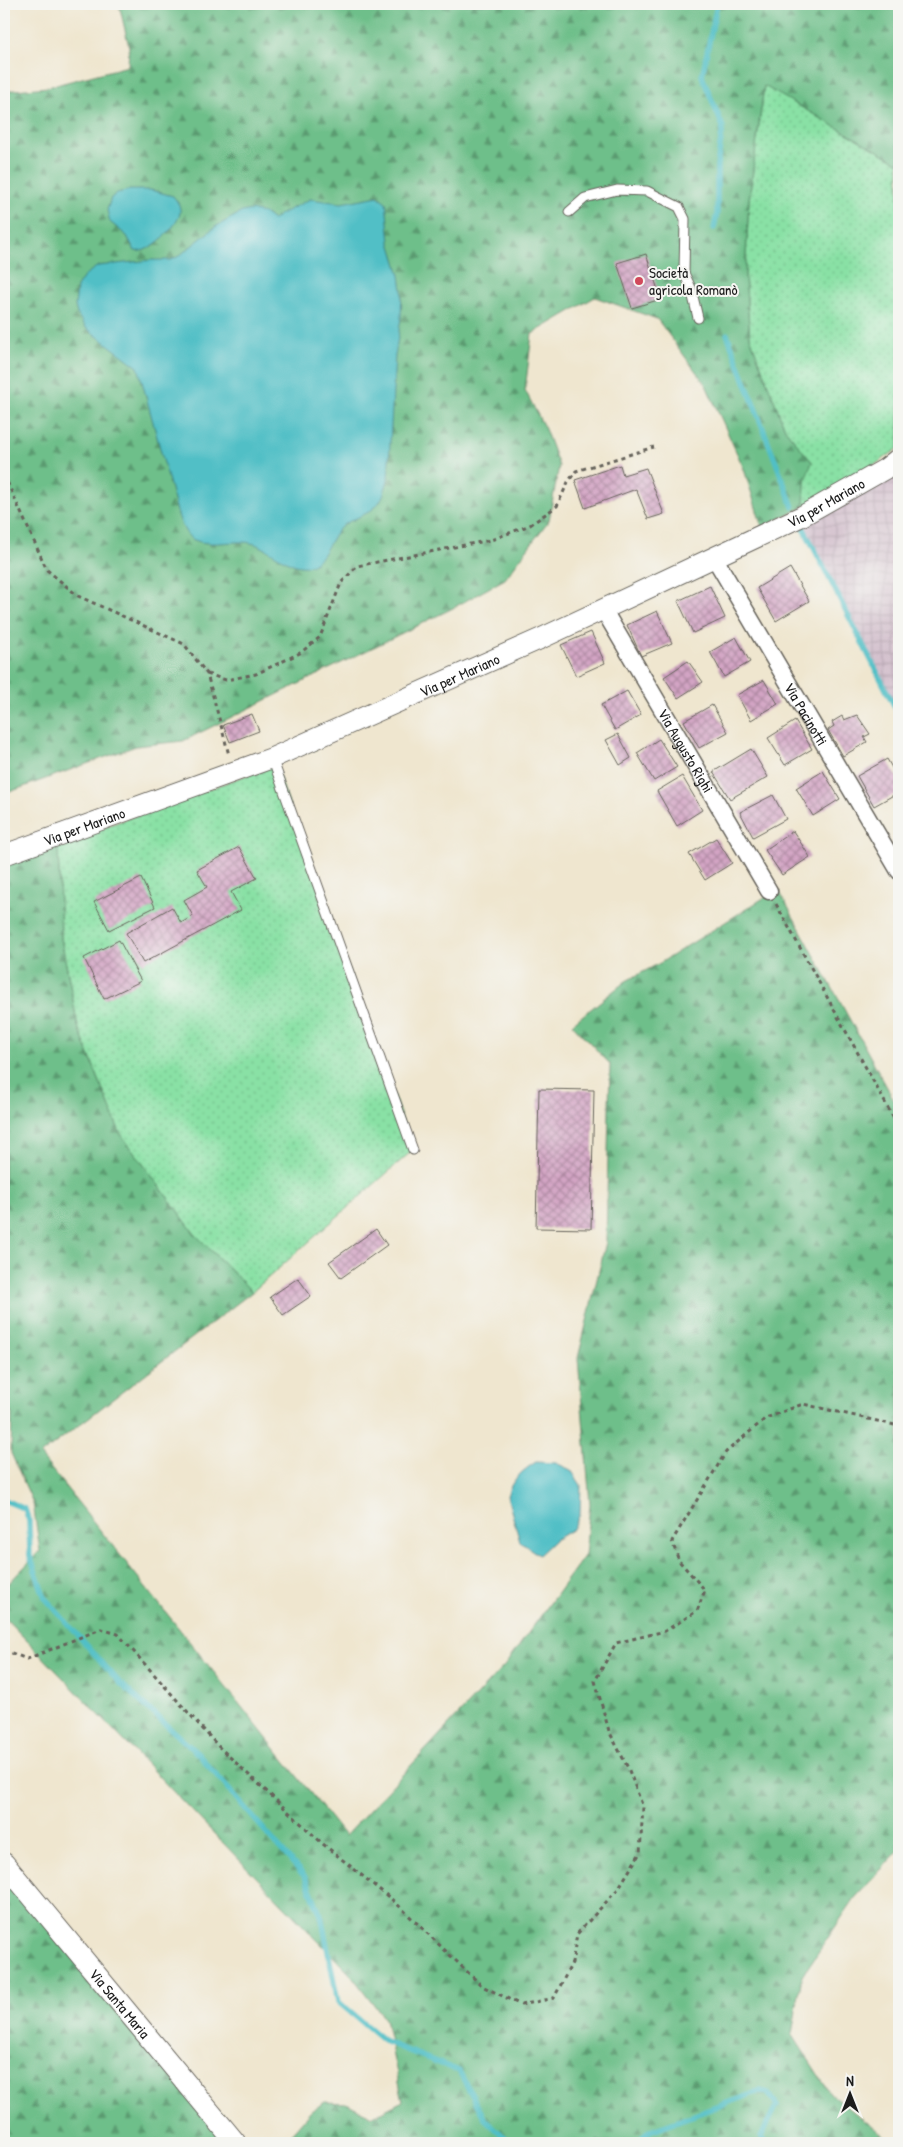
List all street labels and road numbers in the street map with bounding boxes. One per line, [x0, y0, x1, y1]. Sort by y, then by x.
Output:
street label: Via per Mariano [784, 472, 868, 532]
street label: Via per Mariano [416, 648, 503, 702]
street label: Via Pacinotti [780, 678, 833, 749]
street label: Via Augusto Righi [653, 704, 719, 796]
street label: Via per Mariano [40, 802, 128, 850]
street label: Via Santa Maria [85, 1964, 155, 2043]

